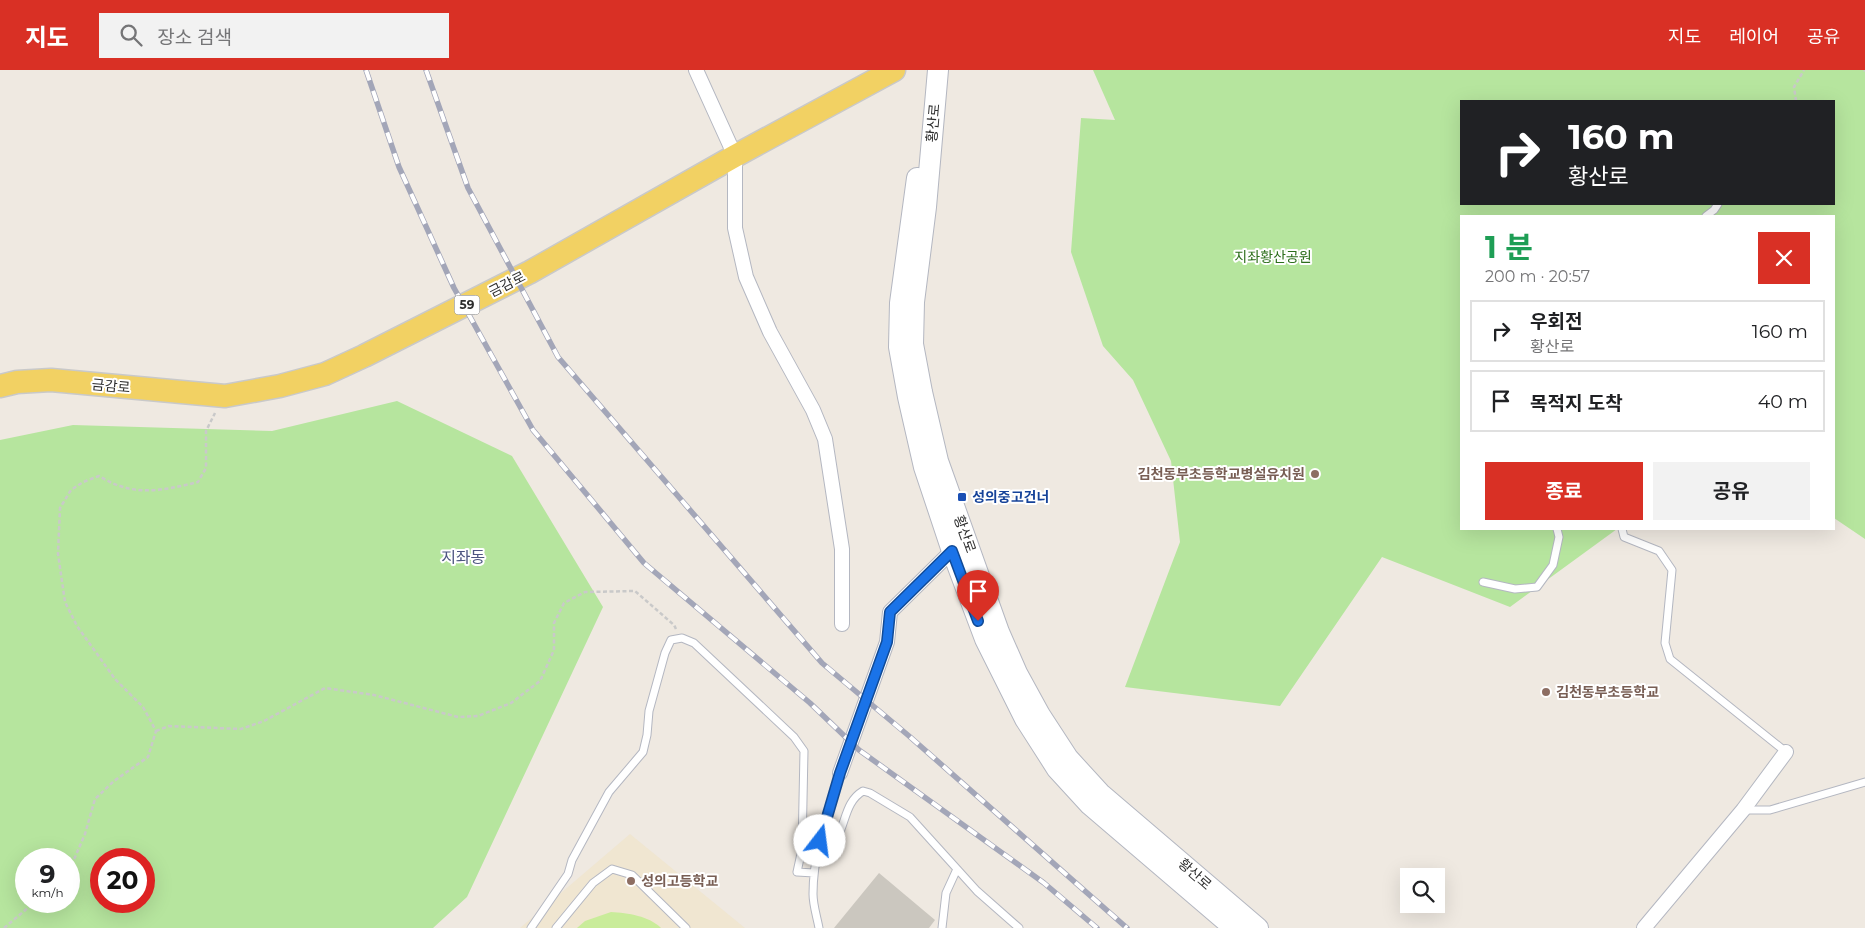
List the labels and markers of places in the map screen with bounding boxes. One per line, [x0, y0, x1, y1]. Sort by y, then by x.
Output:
place label: 김천동부초등학교병설유치원 [1138, 465, 1305, 483]
marker: 김천동부초등학교병설유치원 [1309, 468, 1321, 480]
place label: 성의중고건너 [972, 488, 1049, 506]
marker: 성의중고건너 [956, 491, 968, 503]
pin [957, 570, 999, 621]
place label: 김천동부초등학교 [1556, 683, 1659, 701]
marker: 김천동부초등학교 [1540, 686, 1552, 698]
place label: 성의고등학교 [641, 872, 718, 890]
marker: 성의고등학교 [625, 875, 637, 887]

